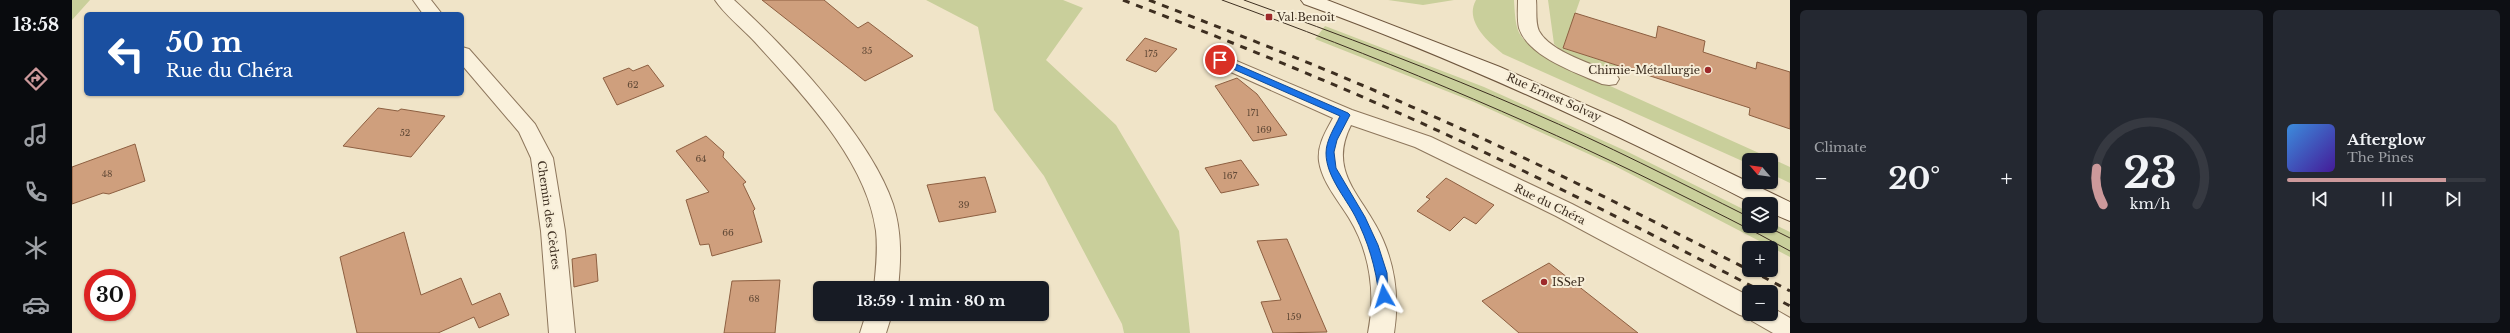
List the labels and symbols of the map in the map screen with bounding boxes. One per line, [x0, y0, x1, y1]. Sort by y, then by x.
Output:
place label: Val Benoît [1276, 10, 1336, 24]
marker: Val Benoît [1264, 12, 1274, 22]
pin [1203, 43, 1237, 77]
house number: 35 [862, 45, 872, 56]
house number: 175 [1144, 48, 1158, 59]
place label: Chimie-Métallurgie [1588, 63, 1700, 77]
marker: Chimie-Métallurgie [1703, 65, 1713, 75]
street label: Rue Ernest Solvay [1504, 70, 1604, 124]
house number: 62 [627, 79, 639, 90]
house number: 171 [1247, 107, 1259, 118]
house number: 169 [1256, 124, 1272, 135]
house number: 52 [400, 127, 410, 138]
house number: 64 [695, 153, 707, 164]
north arrow [1742, 153, 1778, 189]
street label: Chemin des Cèdres [534, 160, 564, 270]
house number: 48 [102, 168, 112, 179]
house number: 167 [1223, 170, 1238, 181]
street label: Rue du Chéra [1512, 181, 1589, 228]
house number: 39 [958, 199, 970, 210]
house number: 66 [722, 227, 734, 238]
speed limit sign: 30 [84, 269, 136, 321]
position arrow [1363, 275, 1405, 317]
place label: ISSeP [1552, 275, 1585, 289]
marker: ISSeP [1539, 277, 1549, 287]
house number: 68 [748, 293, 760, 304]
house number: 159 [1287, 311, 1302, 322]

